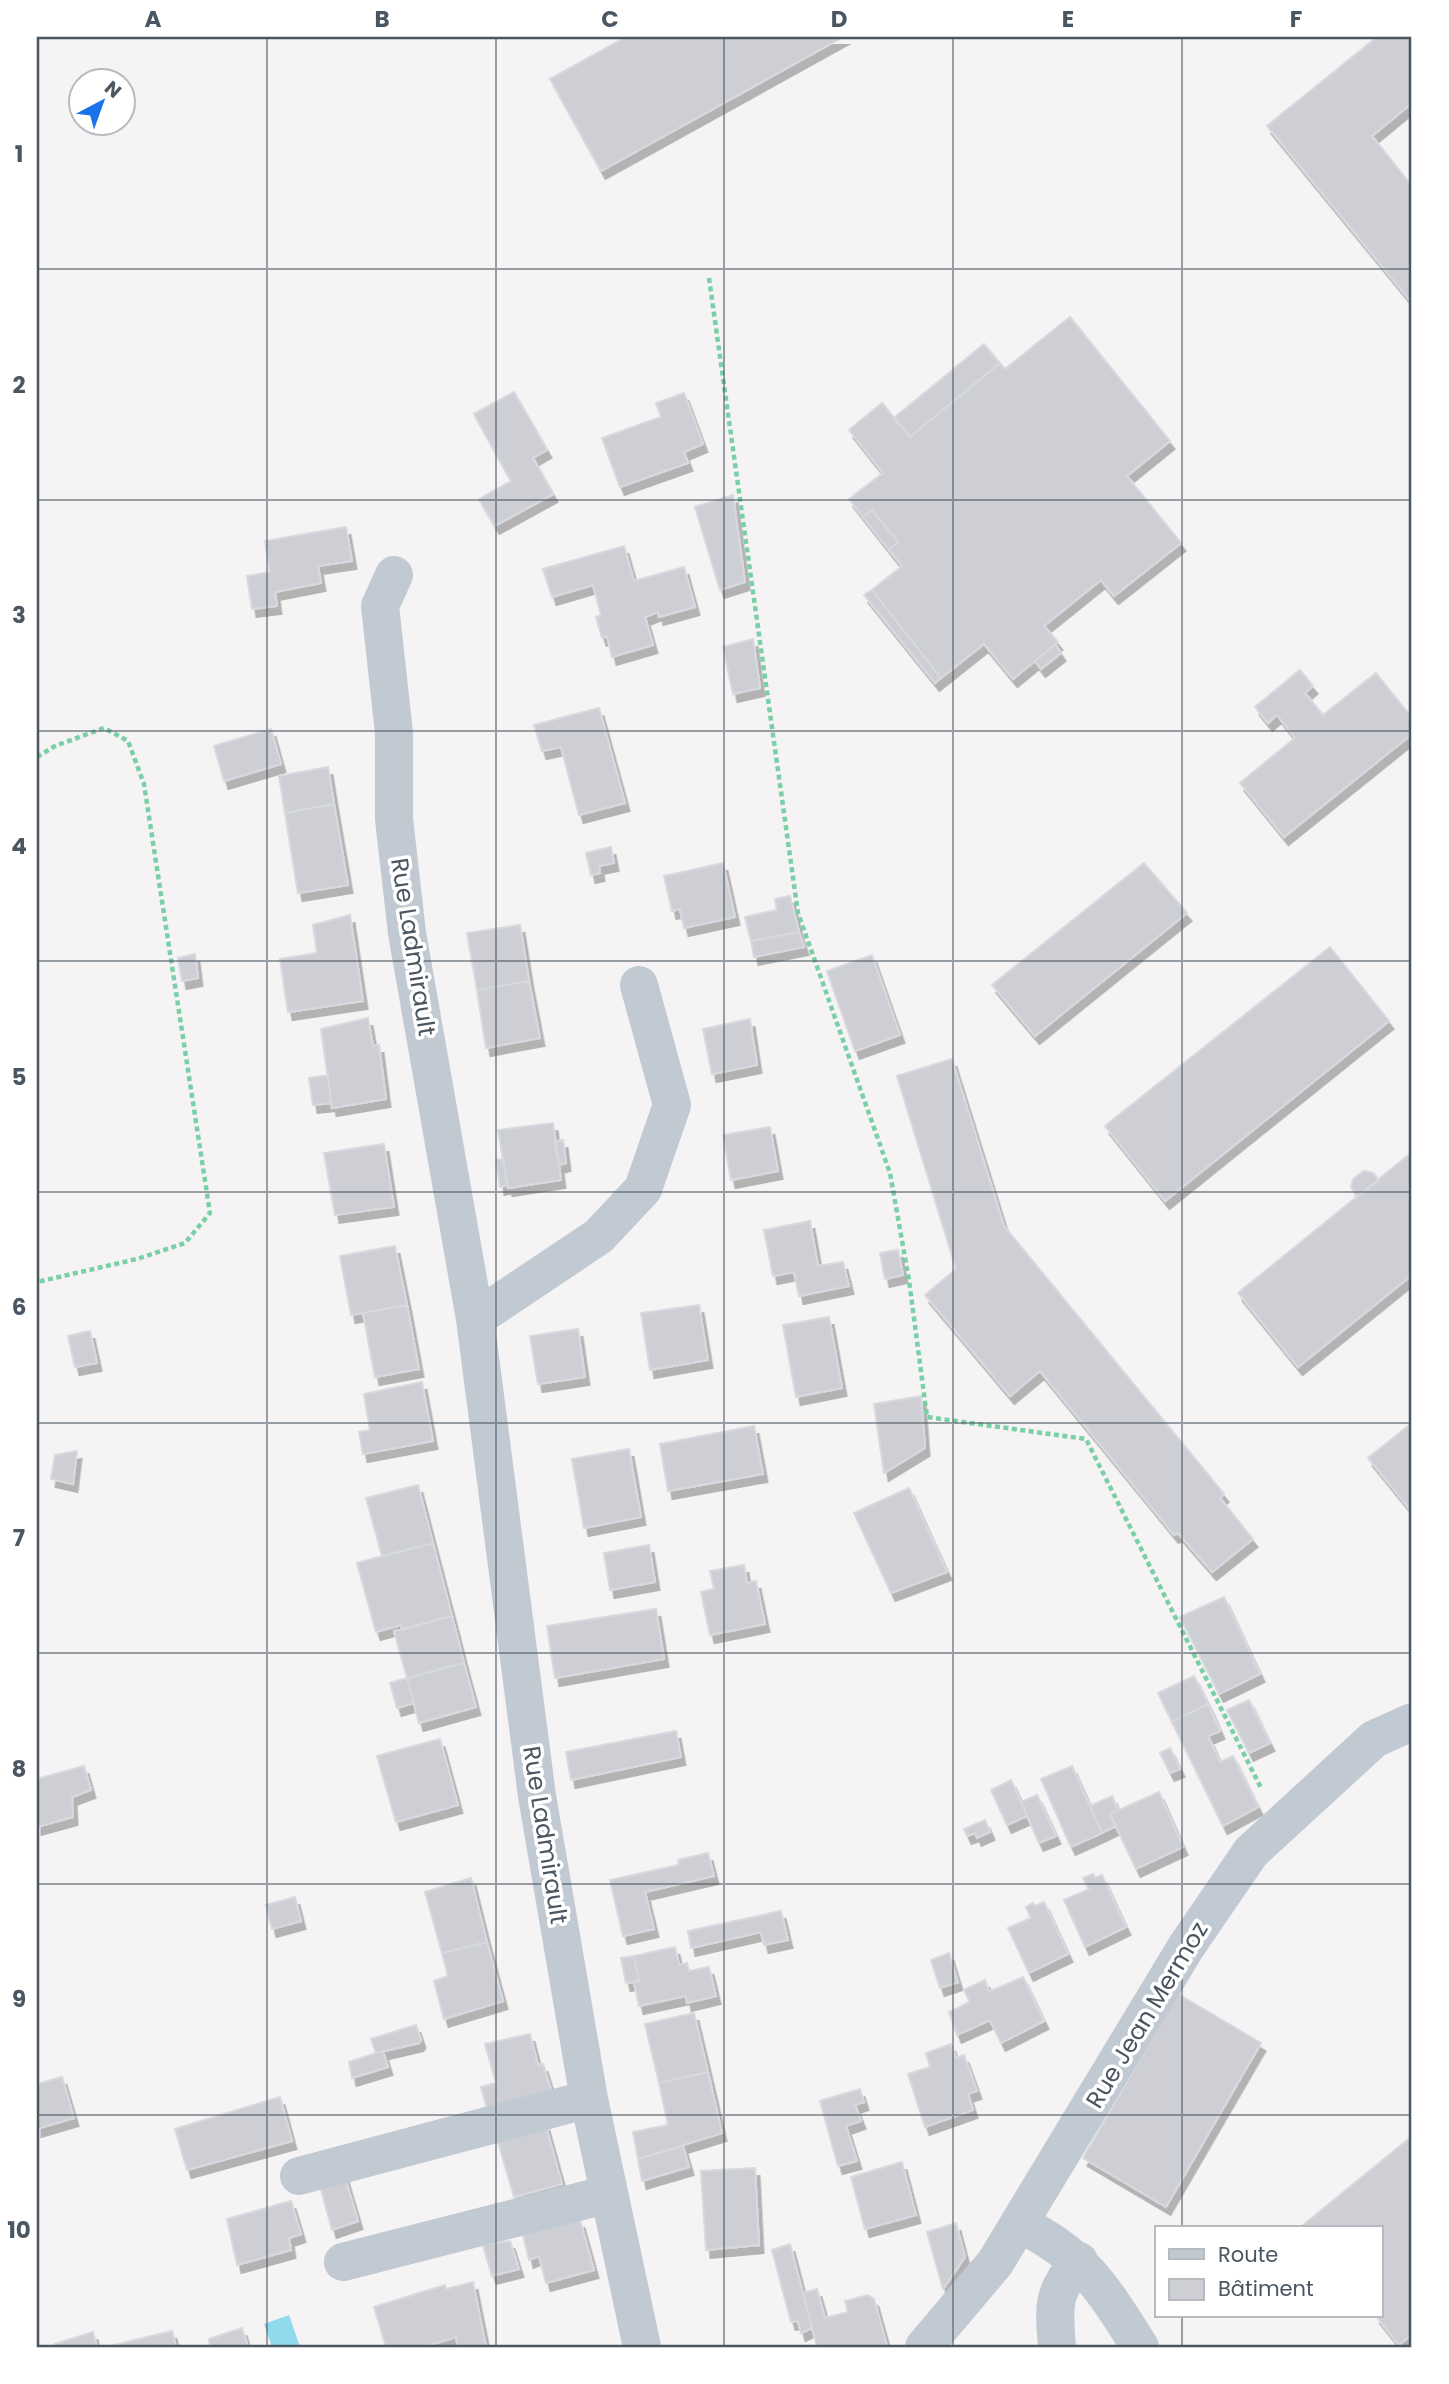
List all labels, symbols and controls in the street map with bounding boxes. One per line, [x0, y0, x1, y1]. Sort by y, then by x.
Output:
text: A [145, 3, 162, 35]
text: B [374, 3, 390, 35]
text: C [601, 3, 619, 35]
text: D [831, 3, 847, 35]
text: E [1062, 3, 1074, 35]
text: F [1290, 3, 1302, 35]
north arrow [66, 66, 136, 136]
text: N [99, 75, 127, 104]
text: 1 [15, 138, 23, 170]
text: 2 [12, 369, 26, 401]
text: 3 [12, 599, 26, 631]
text: 4 [11, 830, 27, 862]
street label: Rue Ladmirault [383, 856, 444, 1038]
text: 5 [12, 1061, 26, 1093]
text: 6 [12, 1291, 26, 1323]
text: 7 [13, 1522, 25, 1554]
street label: Rue Ladmirault [515, 1744, 576, 1926]
text: 8 [12, 1753, 26, 1785]
street label: Rue Jean Mermoz [1078, 1915, 1215, 2114]
text: 9 [12, 1983, 26, 2015]
text: 10 [7, 2214, 31, 2246]
legend [1155, 2226, 1382, 2318]
text: Route [1218, 2240, 1278, 2269]
text: Bâtiment [1218, 2274, 1314, 2303]

